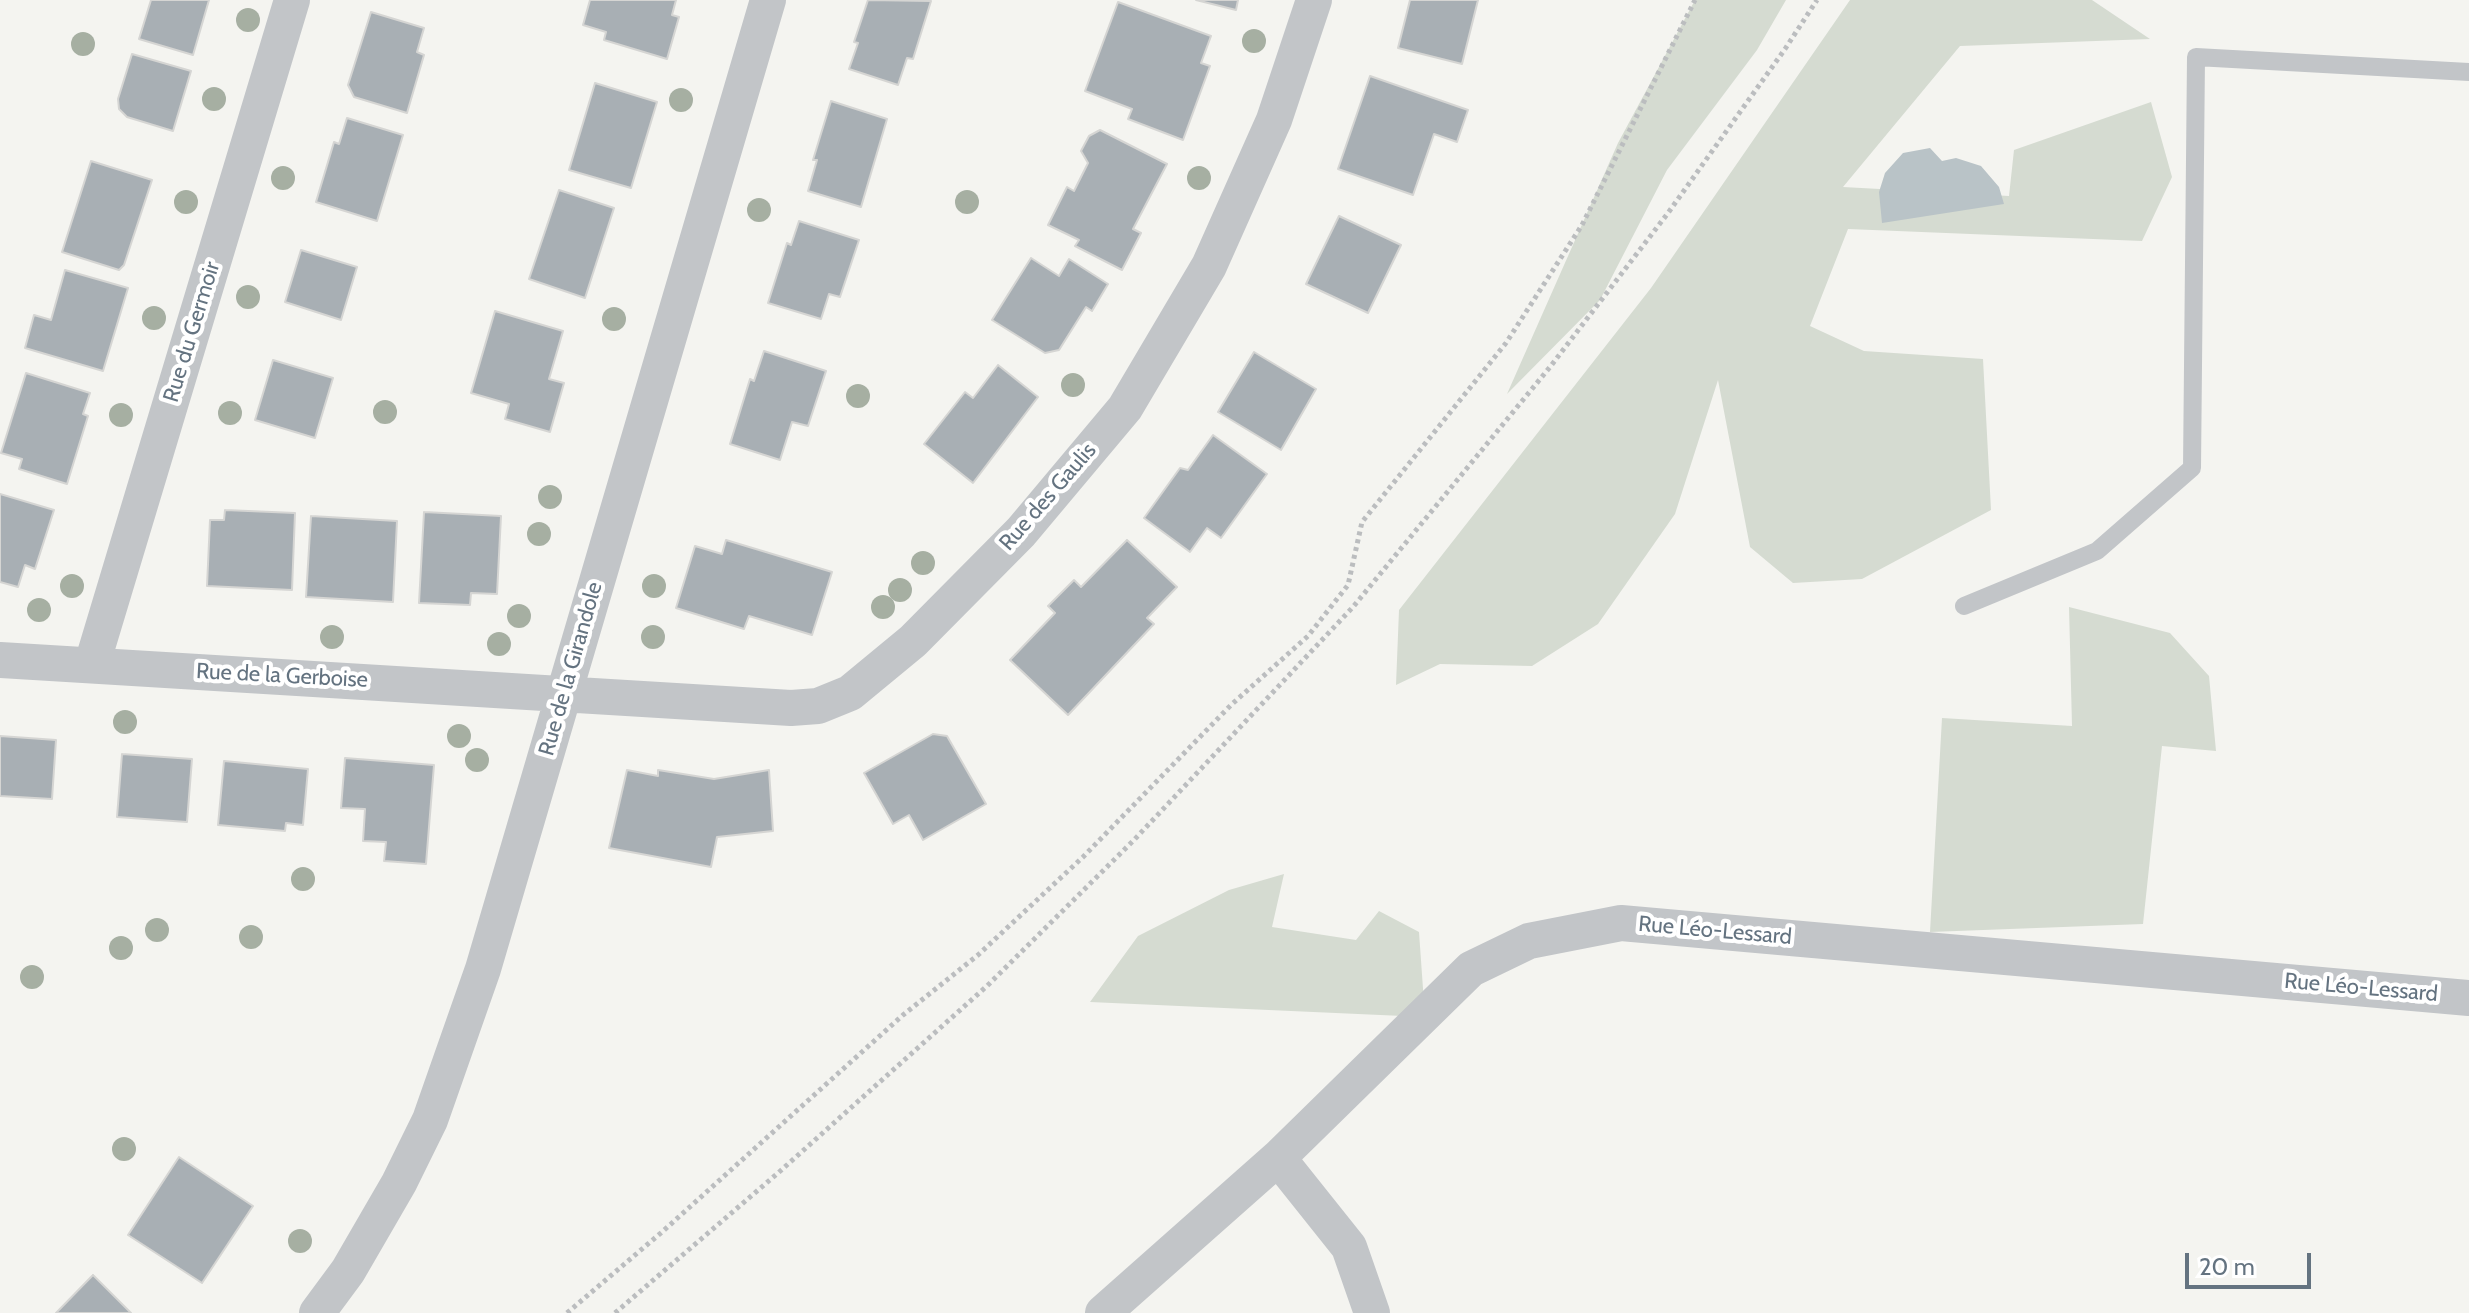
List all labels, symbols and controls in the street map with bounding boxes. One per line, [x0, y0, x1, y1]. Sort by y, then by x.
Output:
street label: Rue du Germoir [158, 259, 226, 405]
street label: Rue des Gaulis [994, 438, 1102, 556]
street label: Rue de la Girandole [534, 579, 608, 759]
street label: Rue de la Gerboise [195, 658, 369, 694]
street label: Rue Léo-Lessard [1637, 911, 1793, 951]
street label: Rue Léo-Lessard [2283, 968, 2439, 1008]
scale bar [2189, 1237, 2315, 1287]
text: 20 m [2199, 1252, 2255, 1281]

